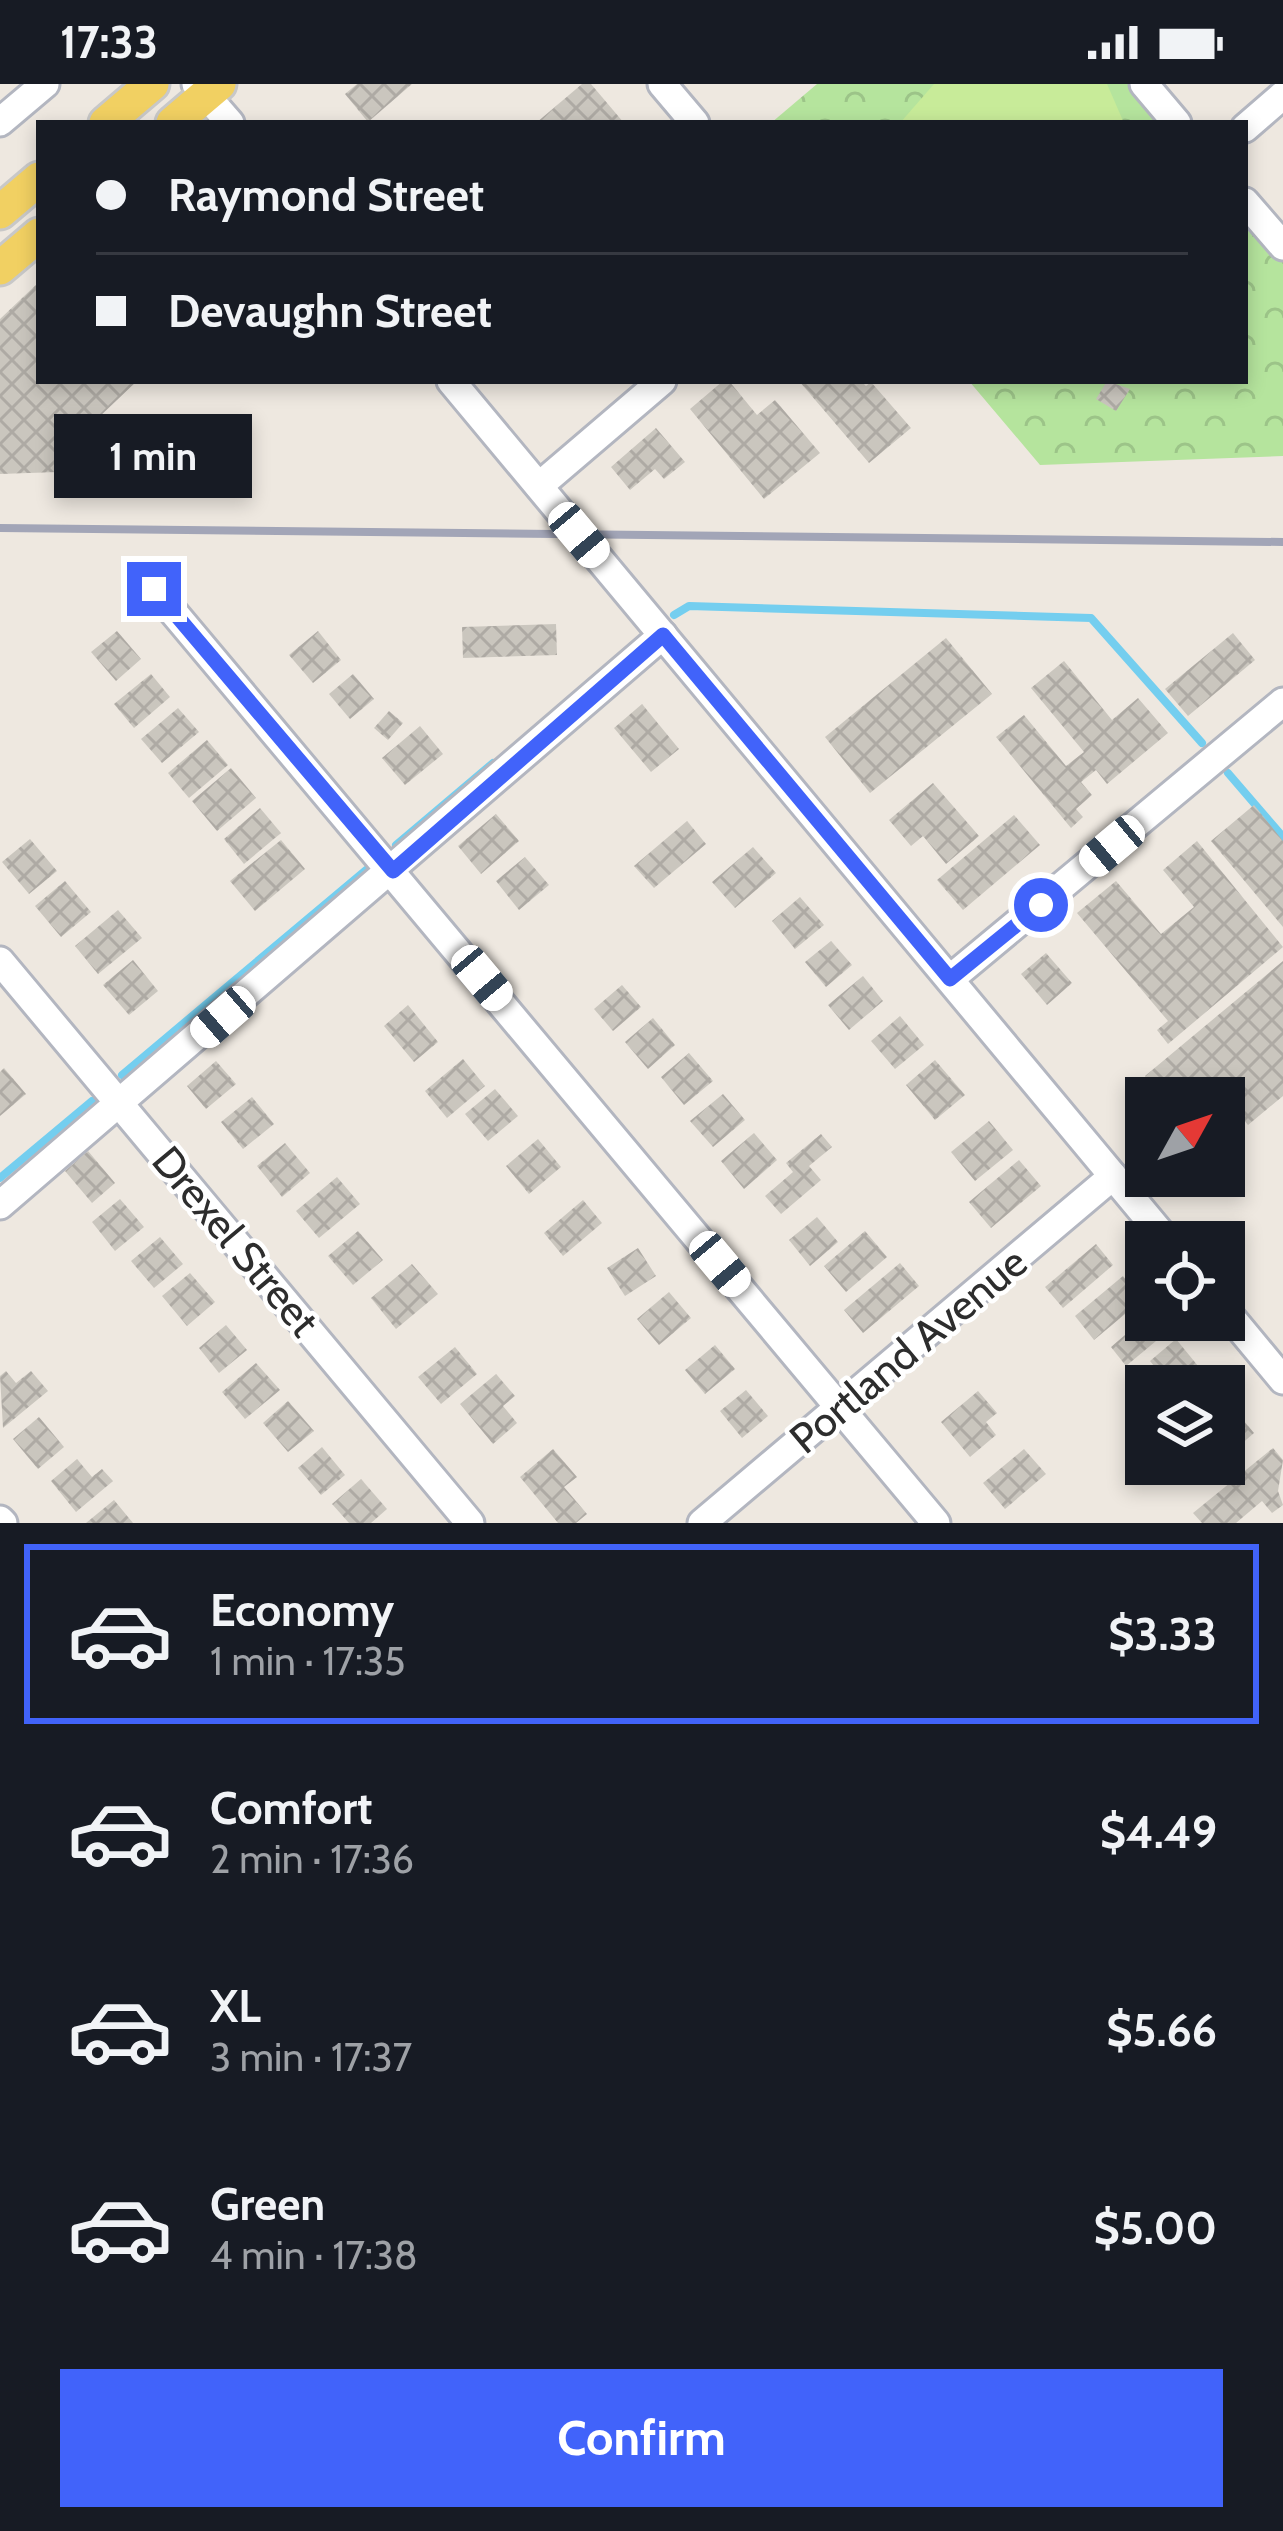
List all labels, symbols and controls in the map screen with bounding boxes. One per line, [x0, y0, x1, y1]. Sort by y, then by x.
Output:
text: 17:33 [60, 15, 158, 69]
text: Raymond Street [168, 168, 484, 222]
text: Devaughn Street [168, 284, 492, 338]
callout: 1 min [55, 415, 253, 499]
text: 1 min [109, 432, 197, 480]
car [542, 496, 616, 574]
route end [127, 562, 181, 616]
car [1073, 809, 1151, 883]
route start [1014, 878, 1068, 932]
car [445, 939, 519, 1017]
car [184, 980, 262, 1054]
north arrow [1125, 1077, 1245, 1197]
map controls [1125, 1077, 1245, 1485]
street label: Drexel Street [141, 1135, 331, 1347]
button: locate [1125, 1221, 1245, 1341]
car [683, 1225, 757, 1303]
street label: Portland Avenue [779, 1236, 1037, 1464]
button: layers [1125, 1365, 1245, 1485]
icon: car [66, 1580, 174, 1688]
text: Economy [210, 1583, 394, 1637]
text: $3.33 [1108, 1607, 1217, 1661]
text: 1 min · 17:35 [210, 1637, 405, 1685]
icon: car [66, 1778, 174, 1886]
text: Comfort [210, 1781, 373, 1835]
text: $4.49 [1100, 1805, 1217, 1859]
text: 2 min · 17:36 [210, 1835, 414, 1883]
icon: car [66, 1976, 174, 2084]
text: XL [210, 1979, 261, 2033]
text: $5.66 [1106, 2003, 1217, 2057]
text: 3 min · 17:37 [210, 2033, 412, 2081]
icon: car [66, 2174, 174, 2282]
text: Green [210, 2177, 325, 2231]
text: $5.00 [1094, 2201, 1217, 2255]
text: 4 min · 17:38 [210, 2231, 418, 2279]
button: Confirm [60, 2369, 1223, 2507]

